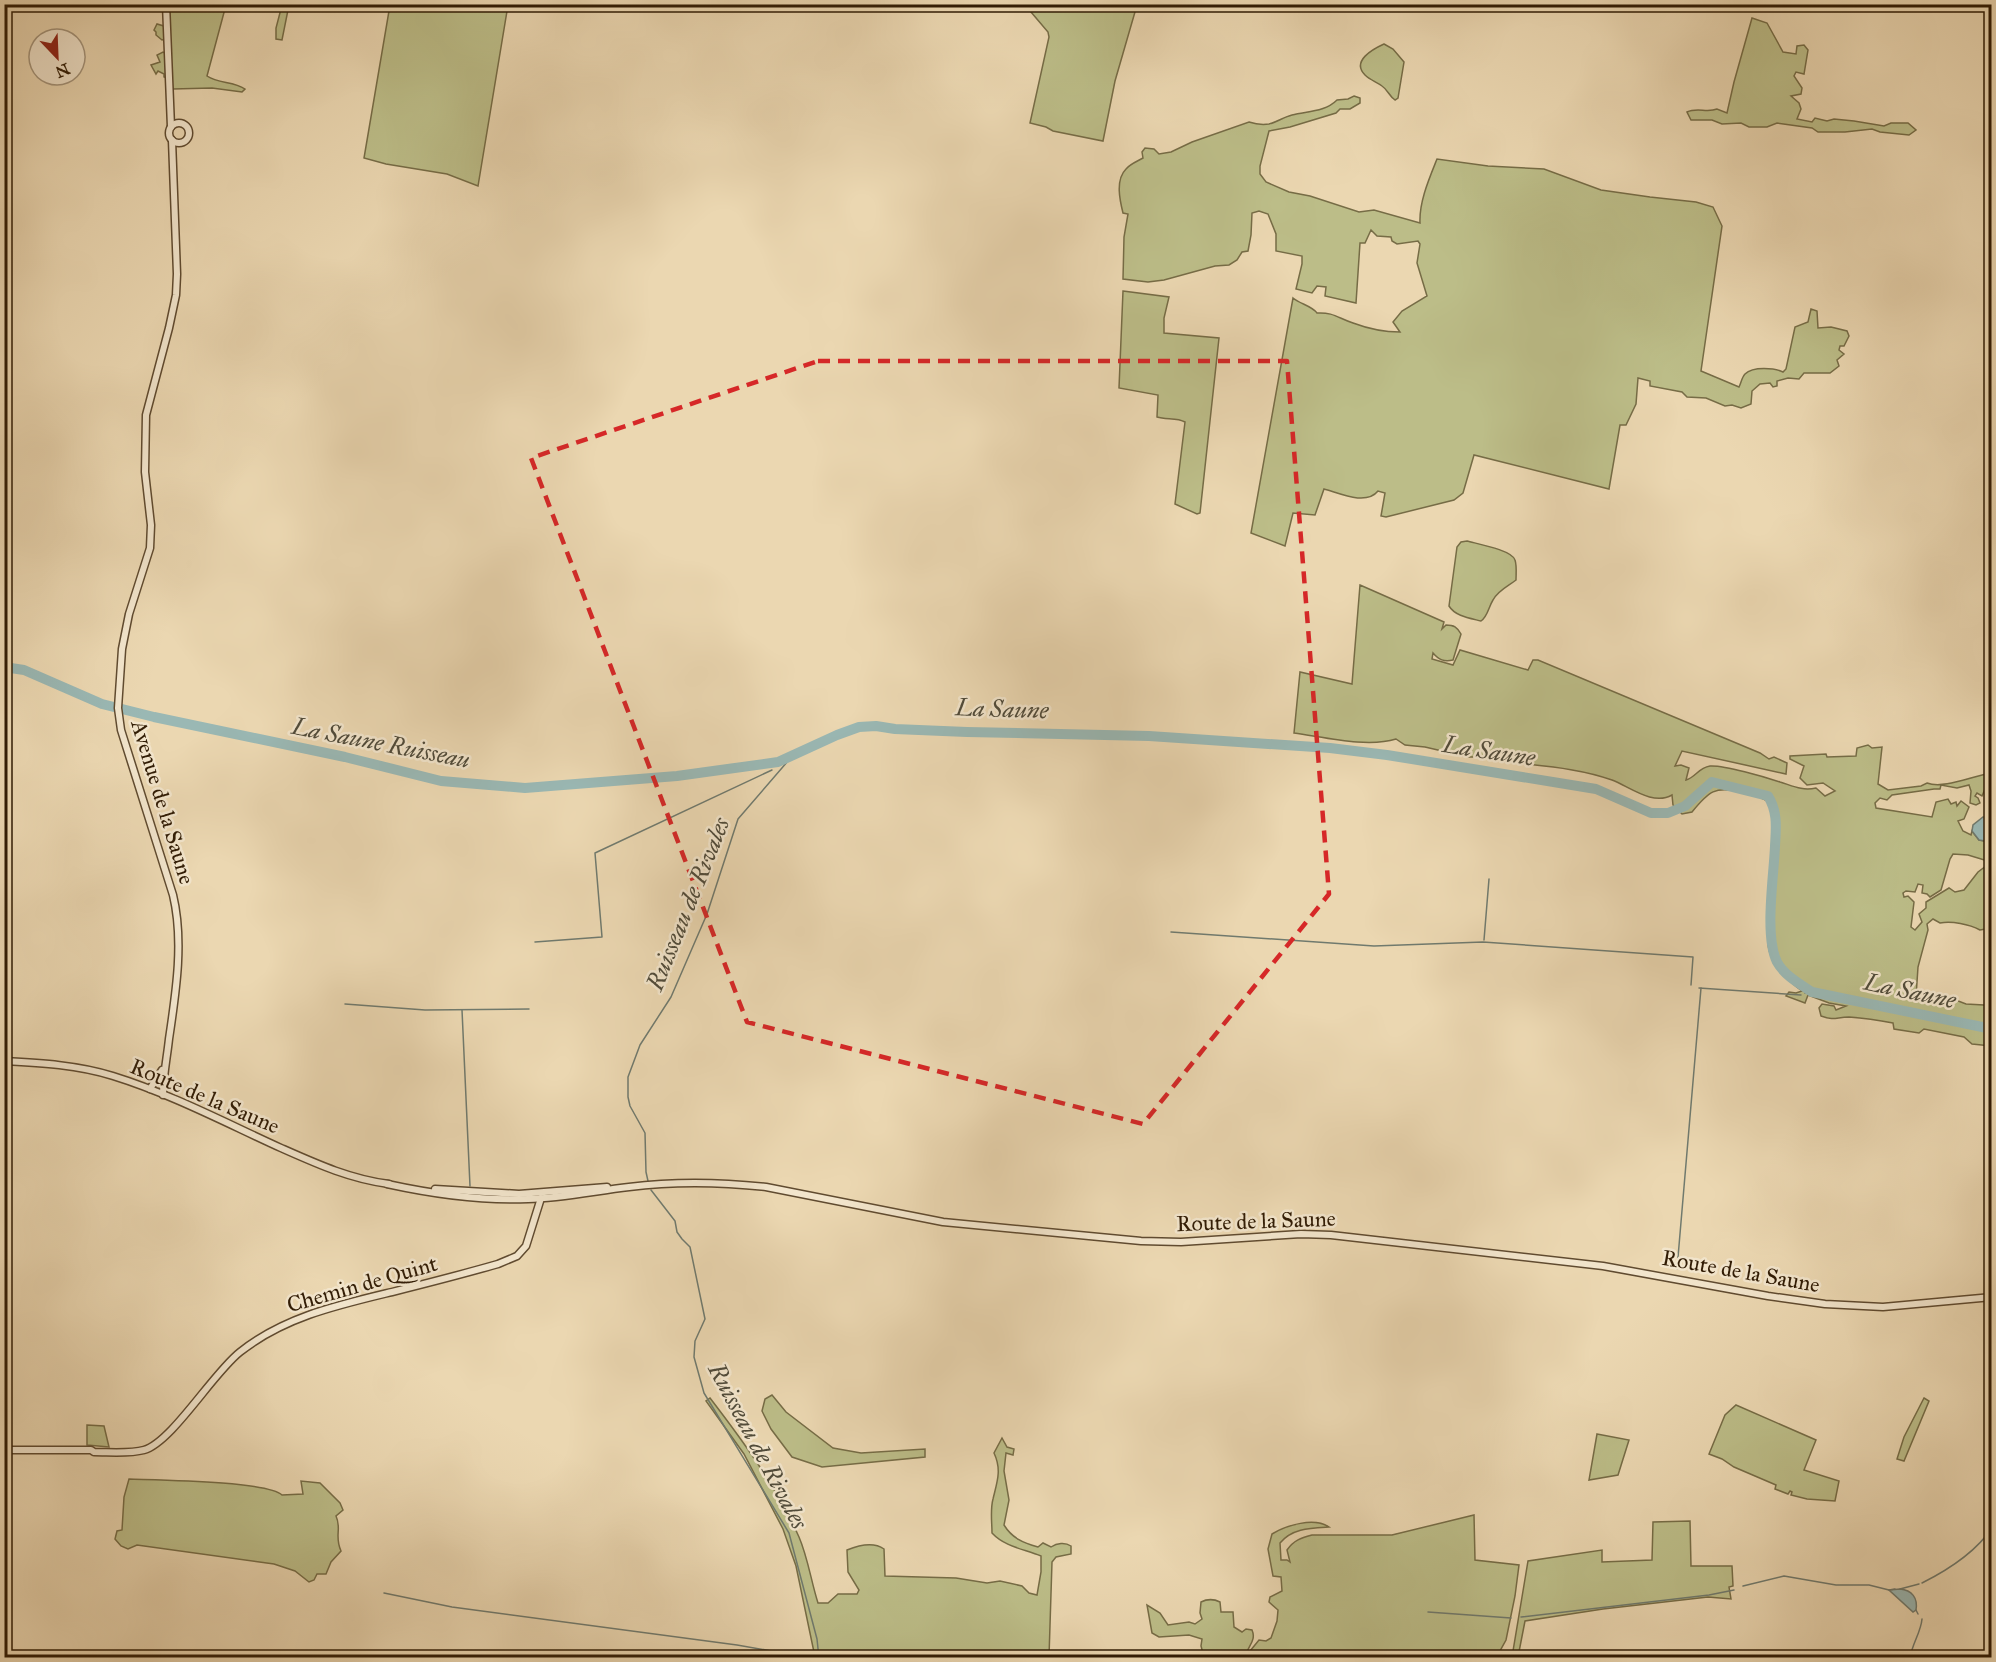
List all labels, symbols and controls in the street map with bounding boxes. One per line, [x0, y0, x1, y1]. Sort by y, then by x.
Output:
north arrow [27, 27, 87, 87]
text: N [52, 59, 73, 82]
water label: La Saune [954, 692, 1050, 726]
water label: La Saune Ruisseau [288, 711, 473, 775]
street label: Avenue de la Saune [125, 716, 201, 887]
water label: La Saune [1440, 729, 1538, 773]
water label: Ruisseau de Rivales [639, 812, 737, 996]
water label: La Saune [1860, 966, 1960, 1016]
street label: Route de la Saune [126, 1052, 284, 1140]
street label: Route de la Saune [1176, 1205, 1336, 1237]
street label: Route de la Saune [1660, 1244, 1822, 1298]
street label: Chemin de Quint [284, 1250, 441, 1318]
water label: Ruisseau de Rivales [701, 1357, 815, 1535]

